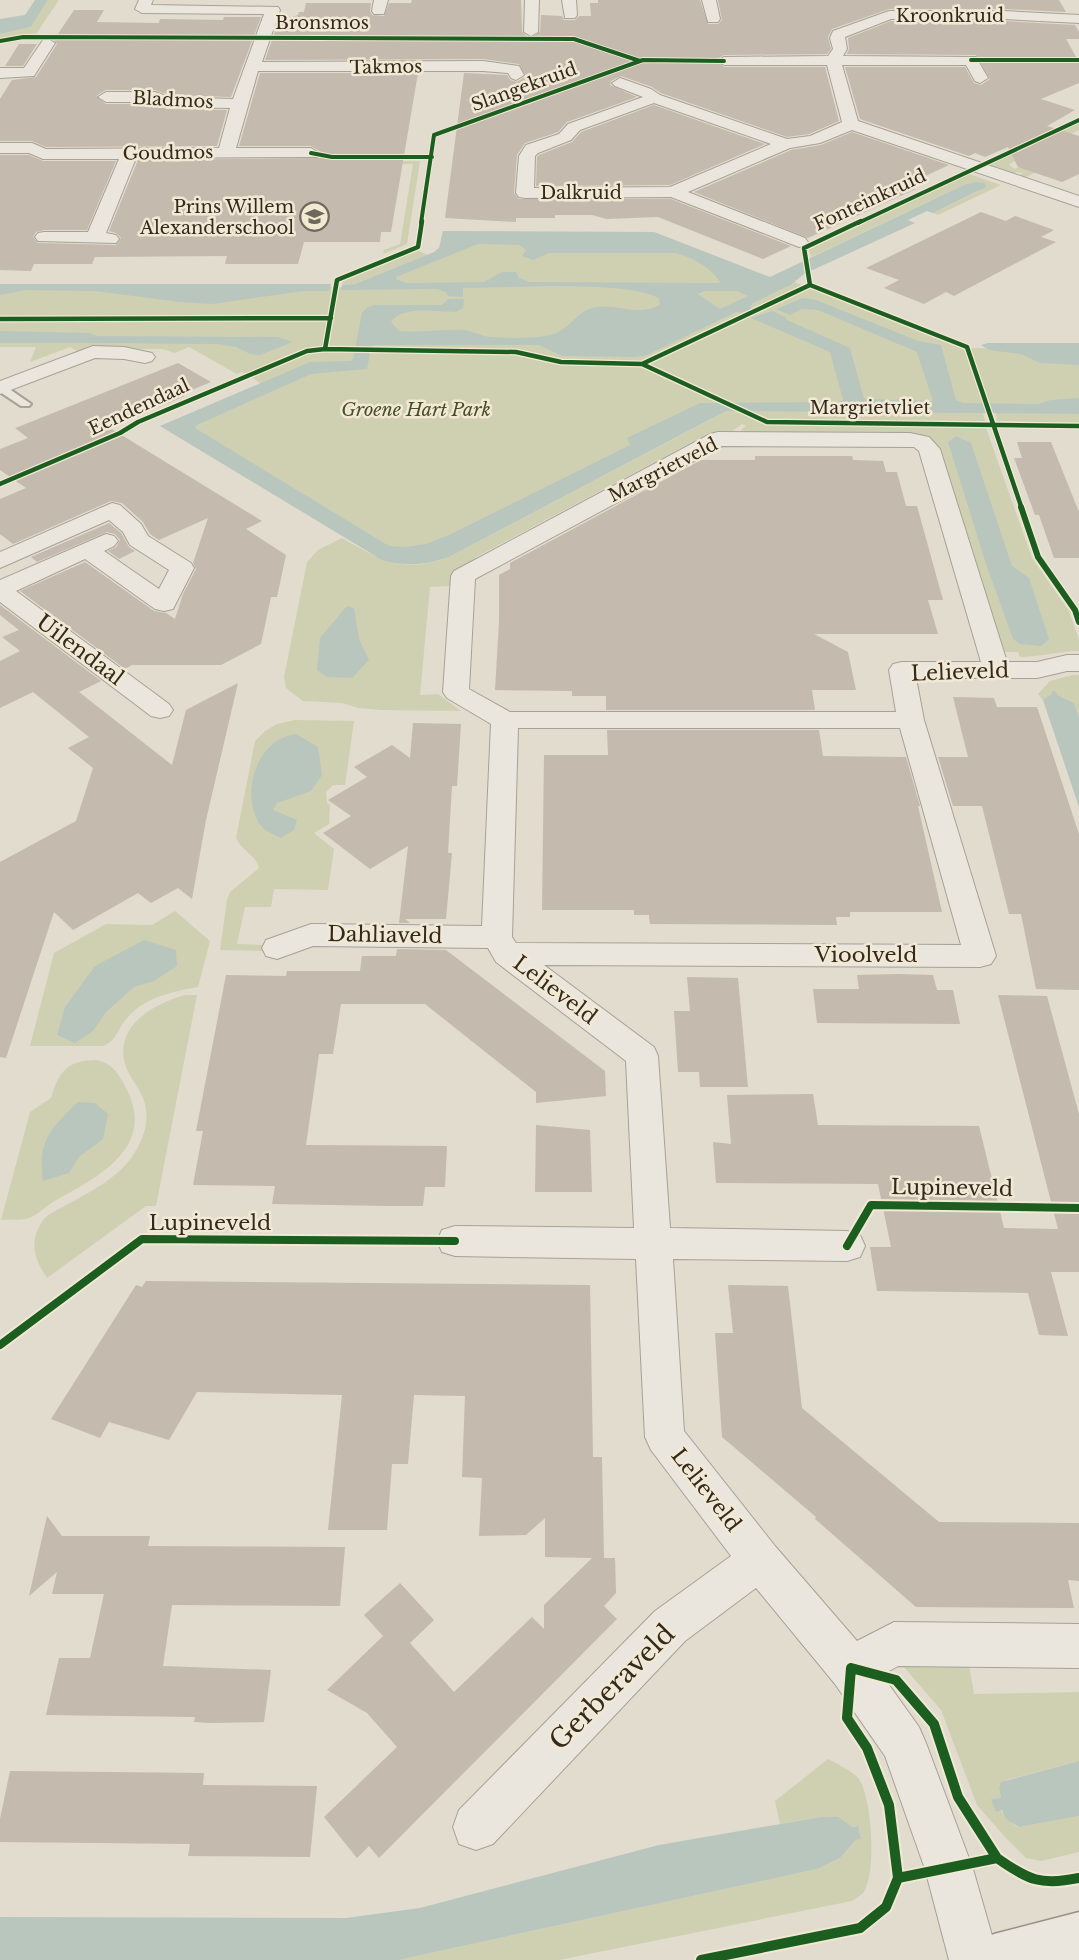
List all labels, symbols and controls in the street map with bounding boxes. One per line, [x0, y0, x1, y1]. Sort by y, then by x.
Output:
street label: Kroonkruid [896, 5, 1004, 27]
street label: Bronsmos [275, 12, 369, 34]
street label: Takmos [349, 55, 423, 79]
street label: Slangekruid [468, 58, 580, 116]
street label: Bladmos [132, 87, 214, 113]
street label: Goudmos [122, 141, 214, 165]
street label: Fonteinkruid [810, 164, 930, 236]
street label: Dalkruid [540, 182, 622, 204]
place label: Prins Willem Alexanderschool [139, 196, 294, 239]
school or university icon: Prins Willem Alexanderschool [299, 201, 331, 233]
street label: Eendendaal [85, 374, 193, 440]
street label: Margrietvliet [810, 397, 931, 419]
park label: Groene Hart Park [341, 399, 491, 421]
street label: Margrietveld [605, 433, 721, 507]
street label: Uilendaal [31, 609, 129, 691]
street label: Lelieveld [910, 657, 1010, 687]
street label: Dahliaveld [327, 921, 443, 949]
street label: Vioolveld [814, 942, 917, 968]
street label: Lelieveld [508, 950, 602, 1030]
street label: Lupineveld [891, 1174, 1013, 1202]
street label: Lupineveld [149, 1210, 271, 1236]
street label: Lelieveld [665, 1443, 747, 1537]
street label: Gerberaveld [543, 1618, 681, 1756]

